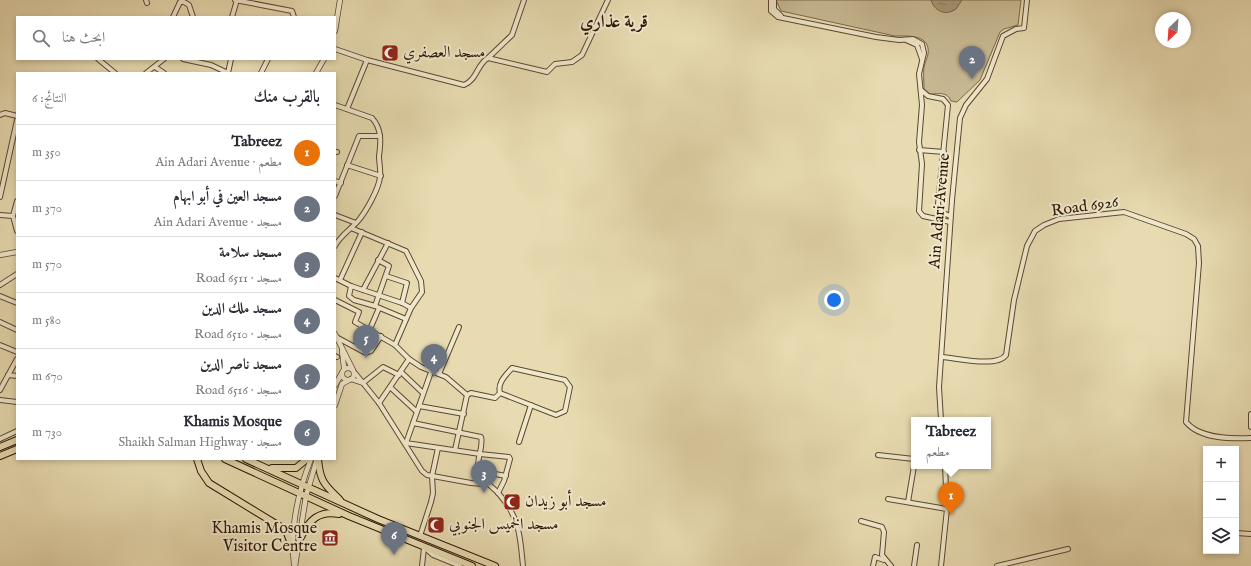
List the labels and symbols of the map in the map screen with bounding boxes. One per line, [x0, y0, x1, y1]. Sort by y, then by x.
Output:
district label: قرية عذاري [580, 11, 648, 36]
north arrow [1155, 12, 1191, 48]
mosque icon: مسجد العصفري [380, 43, 400, 63]
place label: مسجد العصفري [403, 43, 485, 64]
pin: 2 [959, 46, 985, 79]
street label: Ain Adari Avenue [925, 152, 955, 271]
street label: Road 6926 [1050, 192, 1120, 222]
your location [824, 290, 844, 310]
pin: 5 [353, 325, 379, 358]
pin: 4 [421, 344, 447, 377]
pin: 3 [471, 460, 497, 493]
pin: 1 [938, 482, 964, 515]
place label: مسجد أبو زيدان [525, 489, 606, 512]
mosque icon: مسجد أبو زيدان [502, 492, 522, 512]
mosque icon: مسجد الخميس الجنوبي [426, 515, 446, 535]
place label: مسجد الخميس الجنوبي [449, 515, 558, 536]
place label: Khamis Mosque Visitor Centre [212, 519, 317, 557]
pin: 6 [381, 522, 407, 555]
museum icon: Khamis Mosque Visitor Centre [320, 528, 340, 548]

